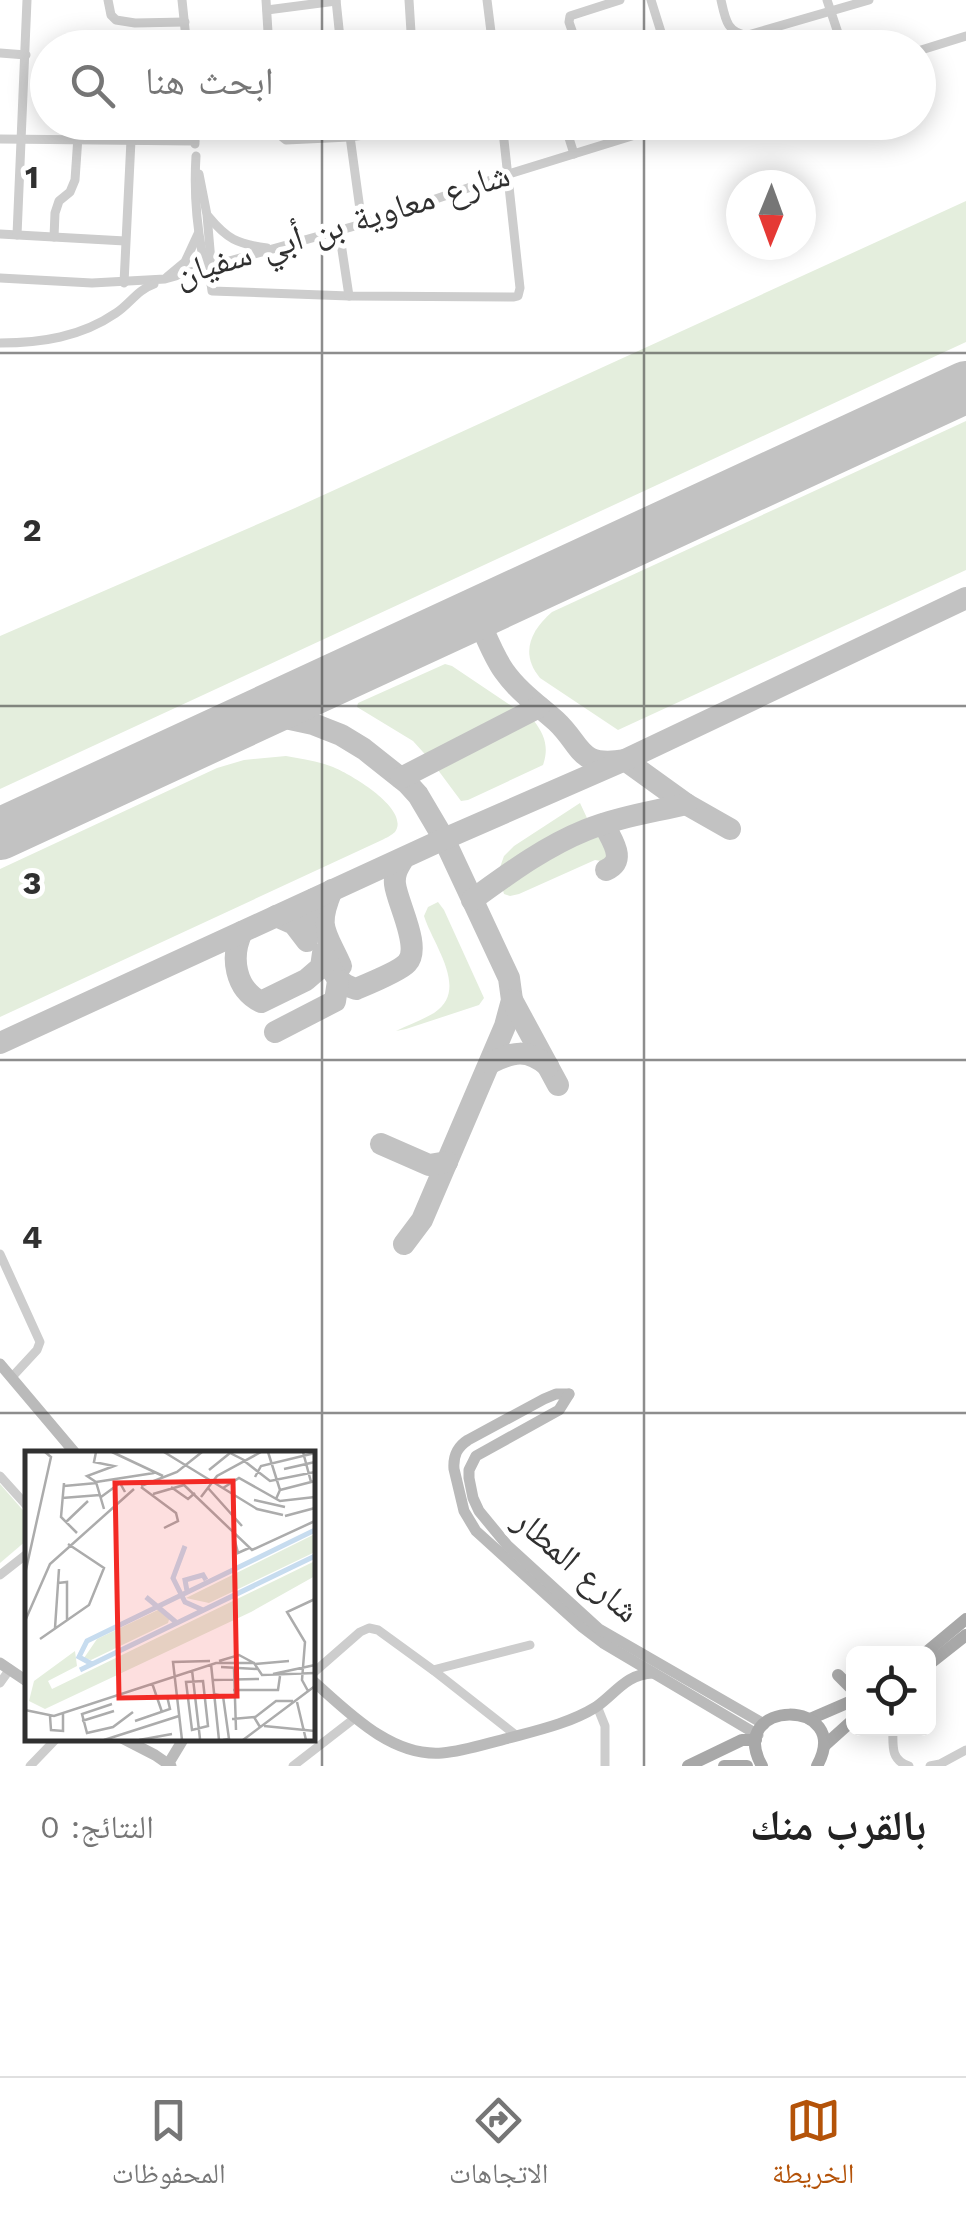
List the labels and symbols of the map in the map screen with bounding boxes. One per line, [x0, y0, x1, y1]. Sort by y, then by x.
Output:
street label: شارع معاوية بن أبي سفيان [169, 153, 517, 302]
text: 1 [25, 158, 39, 196]
north arrow [726, 170, 816, 260]
text: 2 [22, 511, 42, 549]
text: 3 [23, 864, 41, 902]
text: 4 [22, 1218, 42, 1256]
inset map [25, 1451, 315, 1741]
street label: شارع المطار [504, 1498, 649, 1632]

